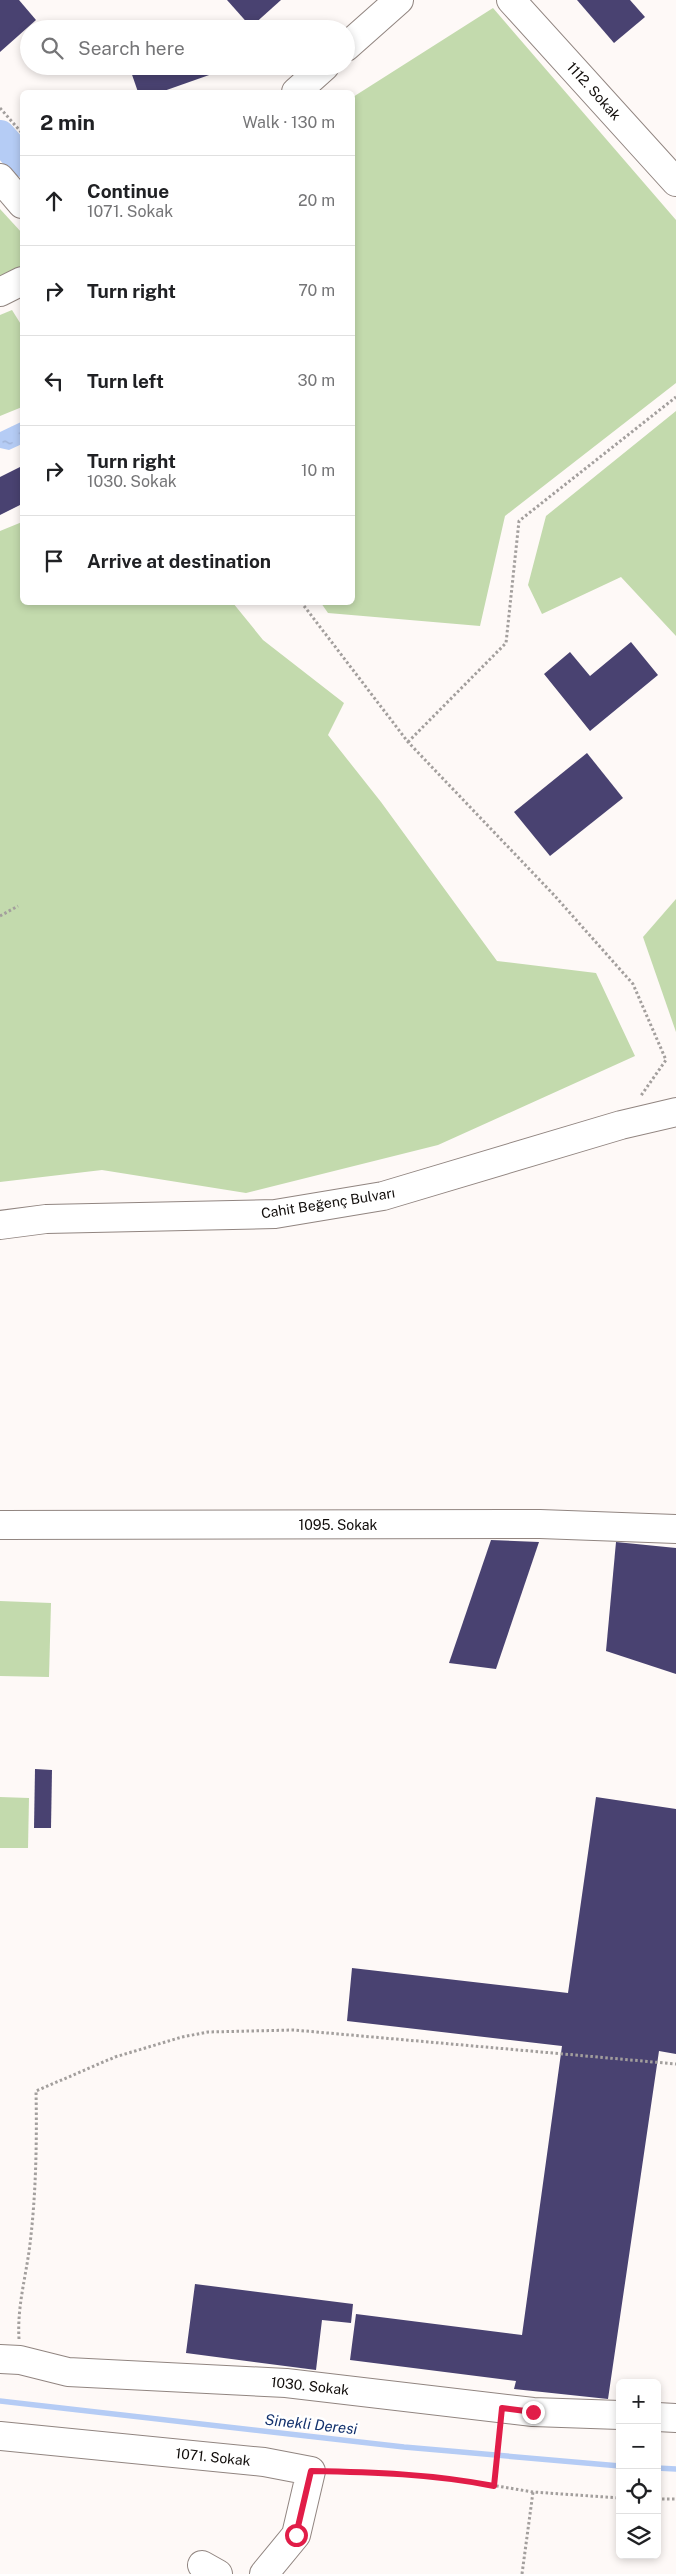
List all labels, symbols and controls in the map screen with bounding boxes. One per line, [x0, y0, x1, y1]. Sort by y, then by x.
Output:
search box [20, 20, 355, 75]
icon: search [38, 34, 66, 62]
text: Search here [78, 37, 185, 59]
street label: 1112. Sokak [564, 59, 624, 123]
text: 2 min [40, 110, 95, 135]
text: Walk · 130 m [242, 113, 335, 132]
text: Continue [87, 180, 169, 202]
icon: ahead [40, 187, 68, 215]
text: 20 m [298, 191, 335, 210]
text: 1071. Sokak [87, 202, 173, 221]
icon: right [40, 277, 68, 305]
text: Turn right [87, 280, 176, 302]
text: 70 m [298, 281, 335, 300]
icon: left [40, 367, 68, 395]
text: Turn left [87, 370, 164, 392]
text: 30 m [298, 371, 335, 390]
text: Turn right [87, 450, 176, 472]
icon: right [40, 457, 68, 485]
text: 10 m [301, 461, 335, 480]
text: 1030. Sokak [87, 472, 177, 491]
icon: arrive [40, 547, 68, 575]
text: Arrive at destination [87, 550, 271, 572]
street label: Cahit Beğenç Bulvarı [260, 1185, 396, 1221]
street label: 1095. Sokak [299, 1517, 378, 1533]
street label: 1030. Sokak [270, 2374, 350, 2398]
map controls [616, 2379, 661, 2559]
button: + [616, 2379, 661, 2424]
route end [522, 2401, 545, 2424]
water label: Sinekli Deresi [264, 2411, 358, 2437]
button: − [616, 2424, 661, 2469]
street label: 1071. Sokak [175, 2445, 251, 2469]
button: locate [616, 2469, 661, 2514]
button: layers [616, 2514, 661, 2559]
route start [285, 2524, 308, 2547]

